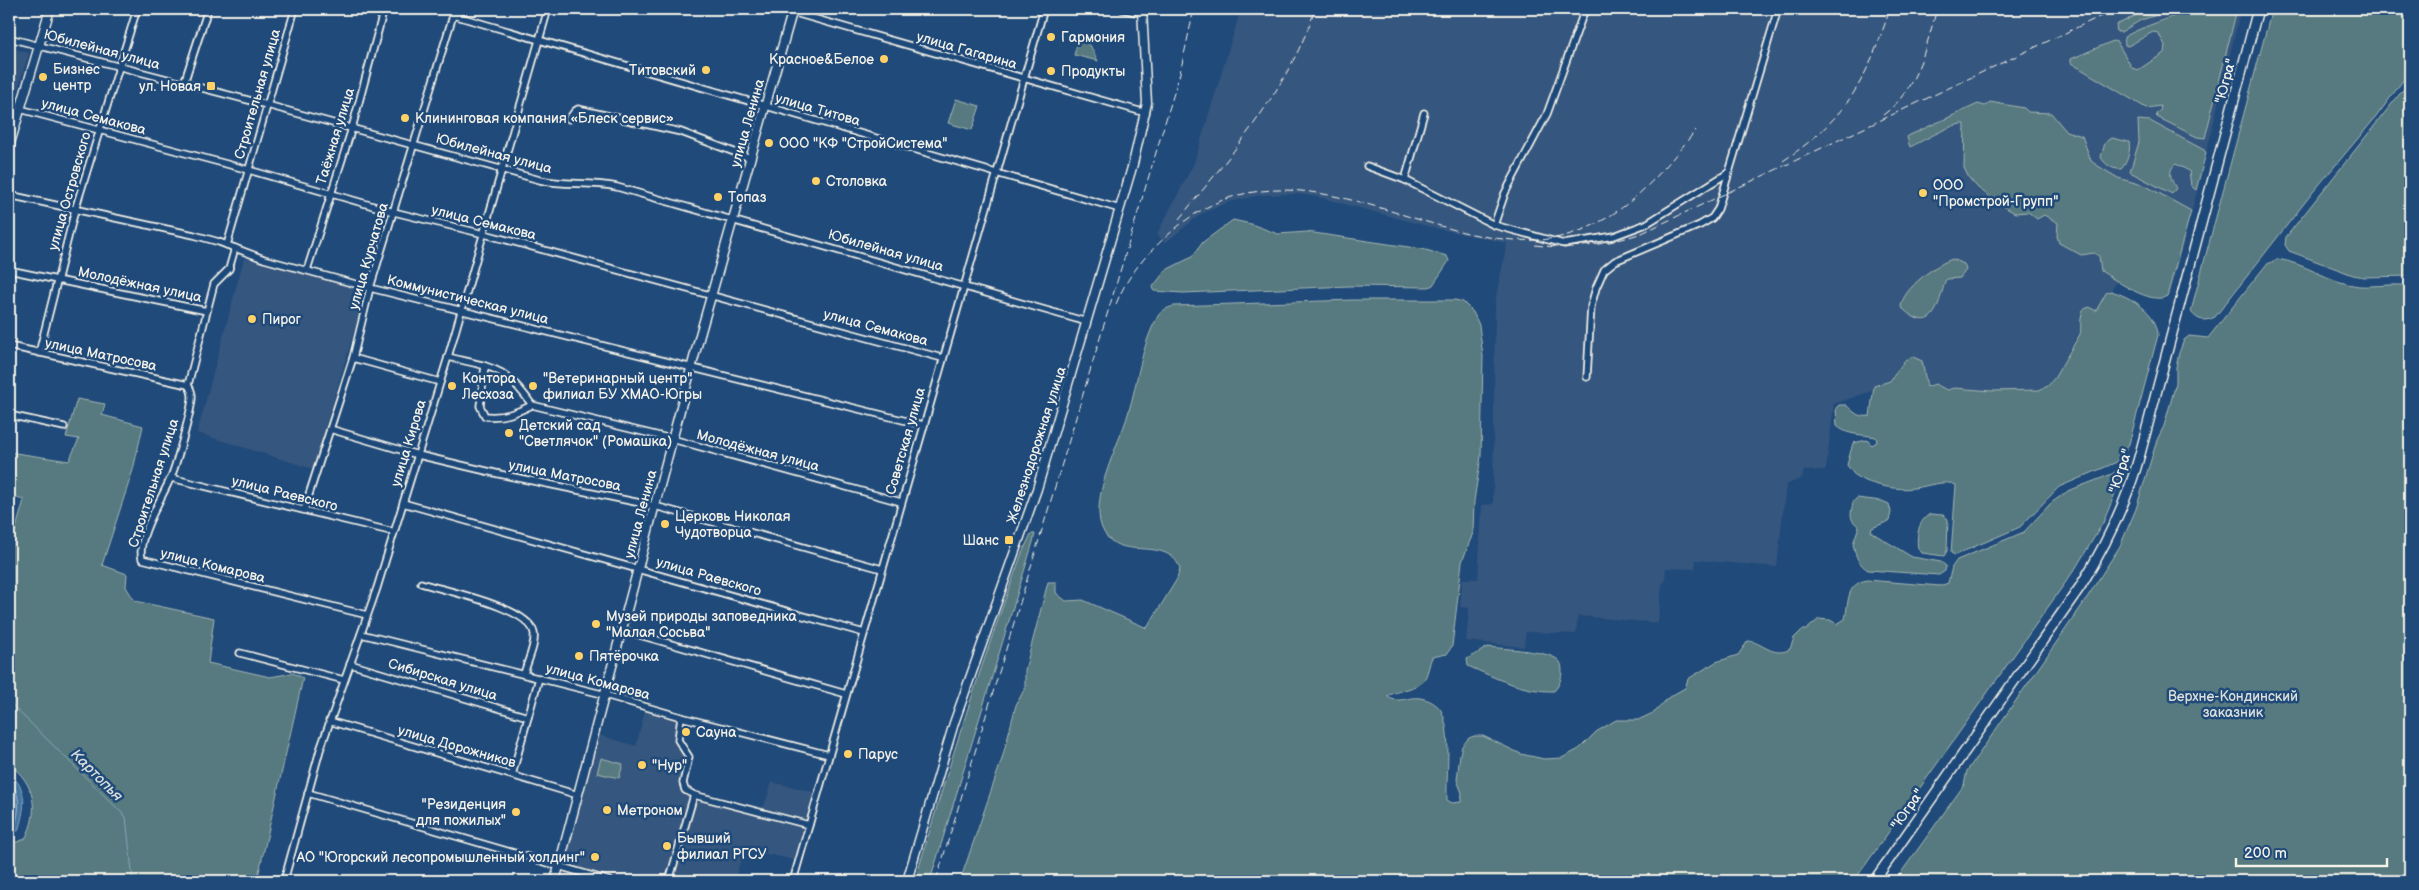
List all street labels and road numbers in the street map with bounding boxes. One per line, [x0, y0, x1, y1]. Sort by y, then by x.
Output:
street label: Юбилейная улица [42, 26, 162, 73]
street label: Строительная улица [231, 26, 284, 161]
street label: улица Гагарина [915, 28, 1020, 73]
street label: "Югра" [2211, 57, 2240, 105]
street label: улица Ленина [727, 76, 768, 169]
street label: Таёжная улица [313, 85, 358, 187]
street label: улица Титова [773, 89, 863, 130]
street label: улица Семакова [40, 94, 149, 139]
street label: улица Островского [44, 130, 95, 252]
street label: Юбилейная улица [434, 130, 554, 177]
street label: улица Курчатова [345, 200, 392, 312]
street label: улица Семакова [430, 201, 539, 244]
street label: Юбилейная улица [826, 226, 946, 275]
street label: Молодёжная улица [76, 263, 204, 306]
street label: Коммунистическая улица [385, 271, 551, 328]
street label: улица Семакова [822, 305, 931, 350]
street label: улица Матросова [43, 334, 159, 375]
street label: Железнодорожная улица [1003, 364, 1070, 526]
street label: Советская улица [882, 385, 929, 497]
street label: улица Кирова [387, 397, 430, 489]
street label: Строительная улица [125, 416, 183, 550]
street label: Молодёжная улица [695, 426, 822, 475]
street label: "Югра" [2105, 447, 2136, 496]
street label: улица Матросова [507, 456, 623, 495]
street label: улица Ленина [620, 467, 661, 560]
street label: улица Раевского [230, 472, 340, 515]
street label: улица Комарова [159, 544, 268, 587]
street label: улица Раевского [654, 553, 763, 600]
street label: Сибирская улица [386, 655, 500, 704]
street label: улица Комарова [544, 659, 653, 704]
street label: улица Дорожников [396, 721, 519, 772]
street label: "Югра" [1887, 786, 1928, 833]

